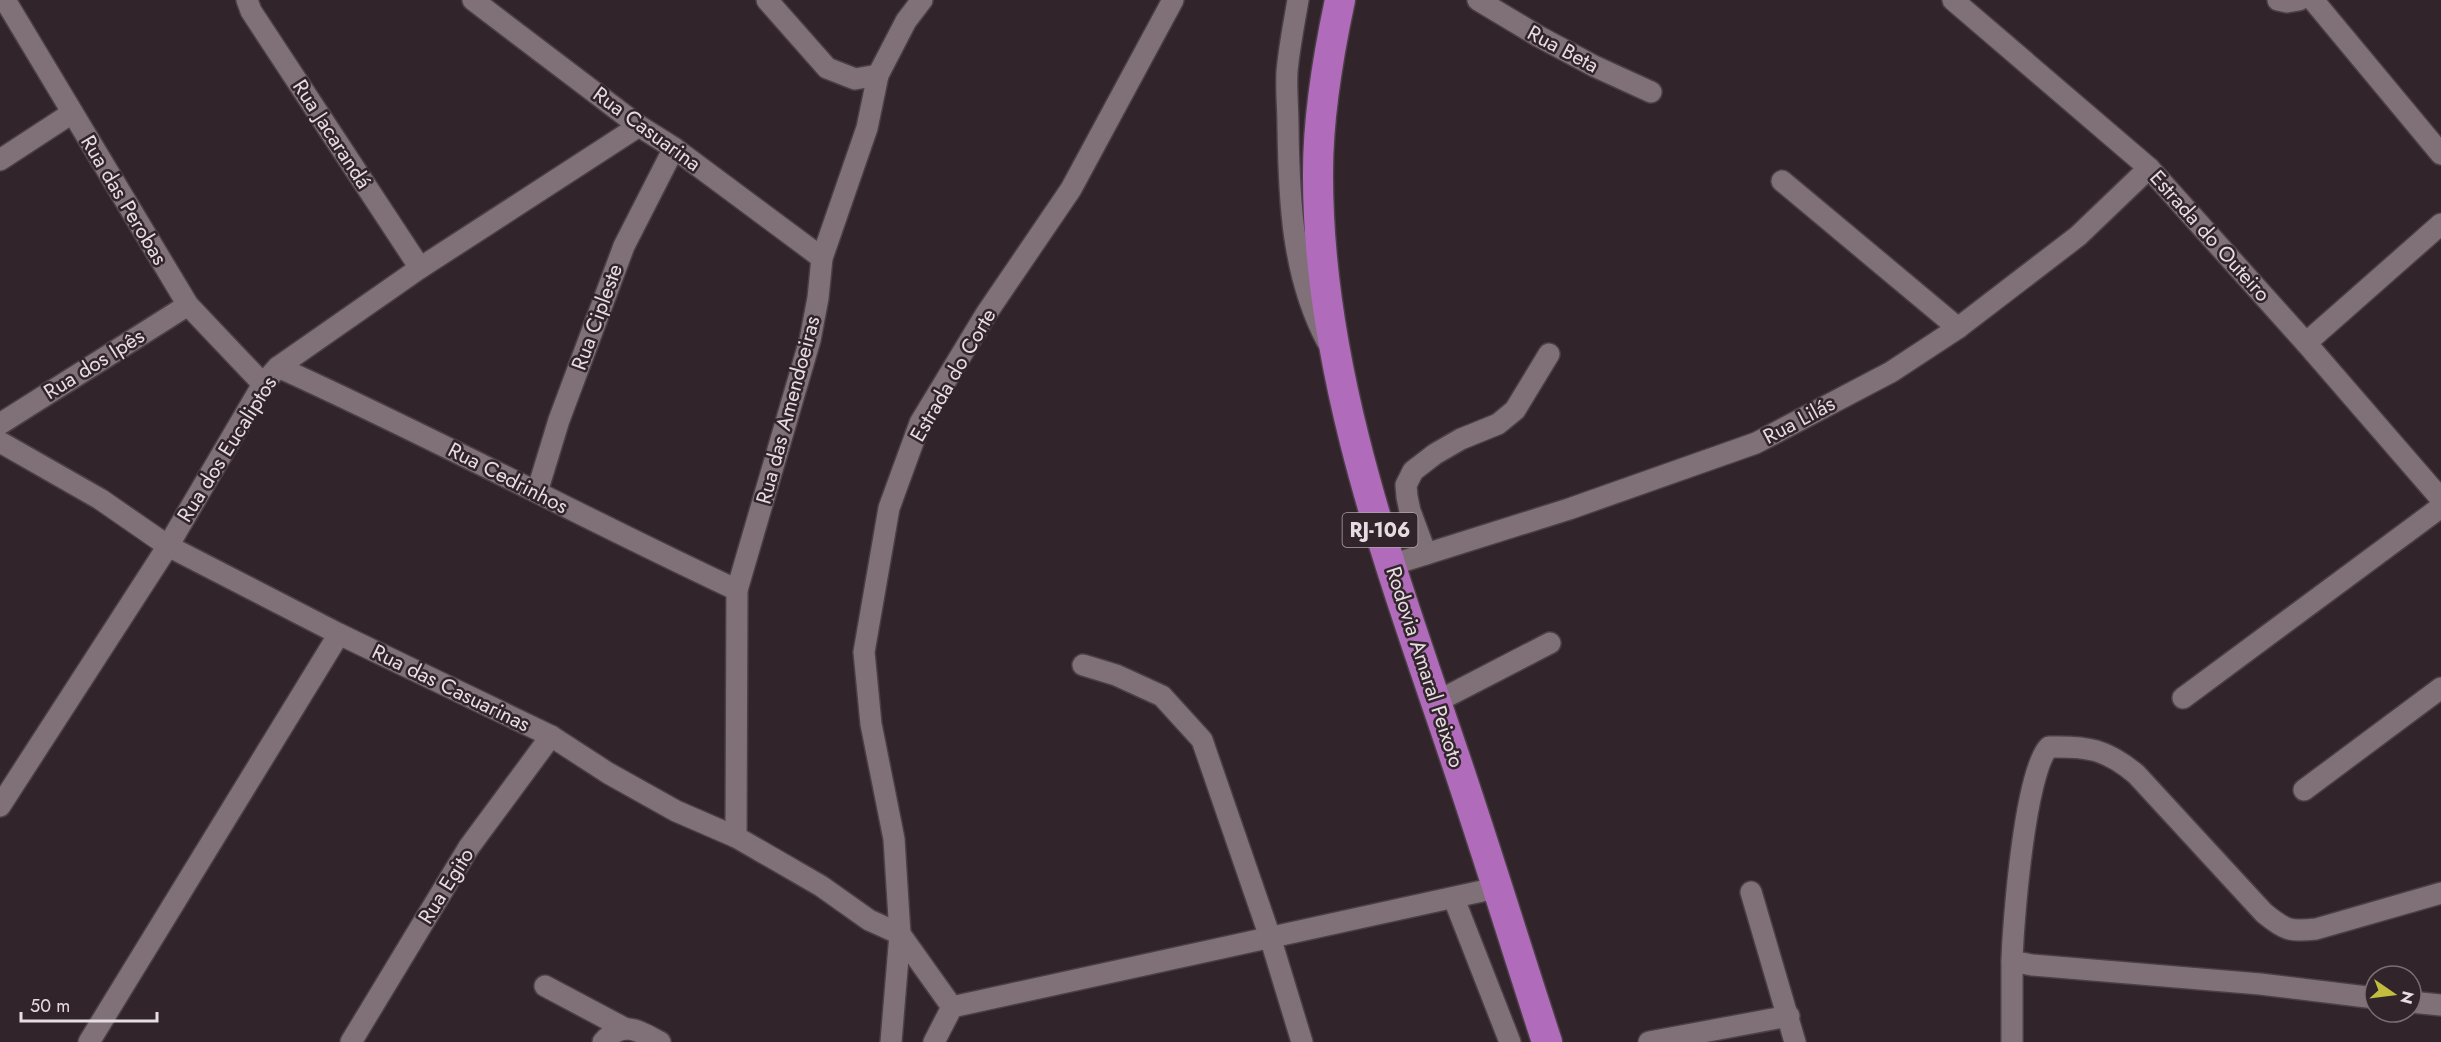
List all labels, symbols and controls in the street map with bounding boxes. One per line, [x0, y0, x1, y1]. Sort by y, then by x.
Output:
street label: Rua Beta [1522, 18, 1604, 80]
street label: Rua Jacarandá [285, 73, 379, 195]
street label: Rua Casuarina [587, 80, 707, 178]
street label: Rua das Perobas [73, 129, 175, 271]
street label: Estrada do Outeiro [2143, 164, 2277, 308]
street label: Rua Cipleste [564, 260, 630, 374]
street label: Estrada do Corte [903, 303, 1003, 447]
street label: Rua das Amendoeiras [748, 313, 828, 507]
street label: Rua dos Ipês [38, 321, 150, 407]
street label: Rua dos Eucaliptos [170, 370, 284, 528]
street label: Rua Lilás [1758, 389, 1840, 451]
street label: Rua Cedrinhos [443, 435, 573, 521]
road number: RJ-106 [1342, 513, 1418, 547]
street label: Rodovia Amaral Peixoto [1378, 563, 1472, 771]
street label: Rua das Casuarinas [367, 637, 535, 739]
street label: Rua Egito [411, 842, 481, 930]
north arrow [2363, 964, 2423, 1024]
scale bar [21, 985, 158, 1023]
text: N [2394, 989, 2420, 1006]
text: 50 m [30, 993, 70, 1019]

